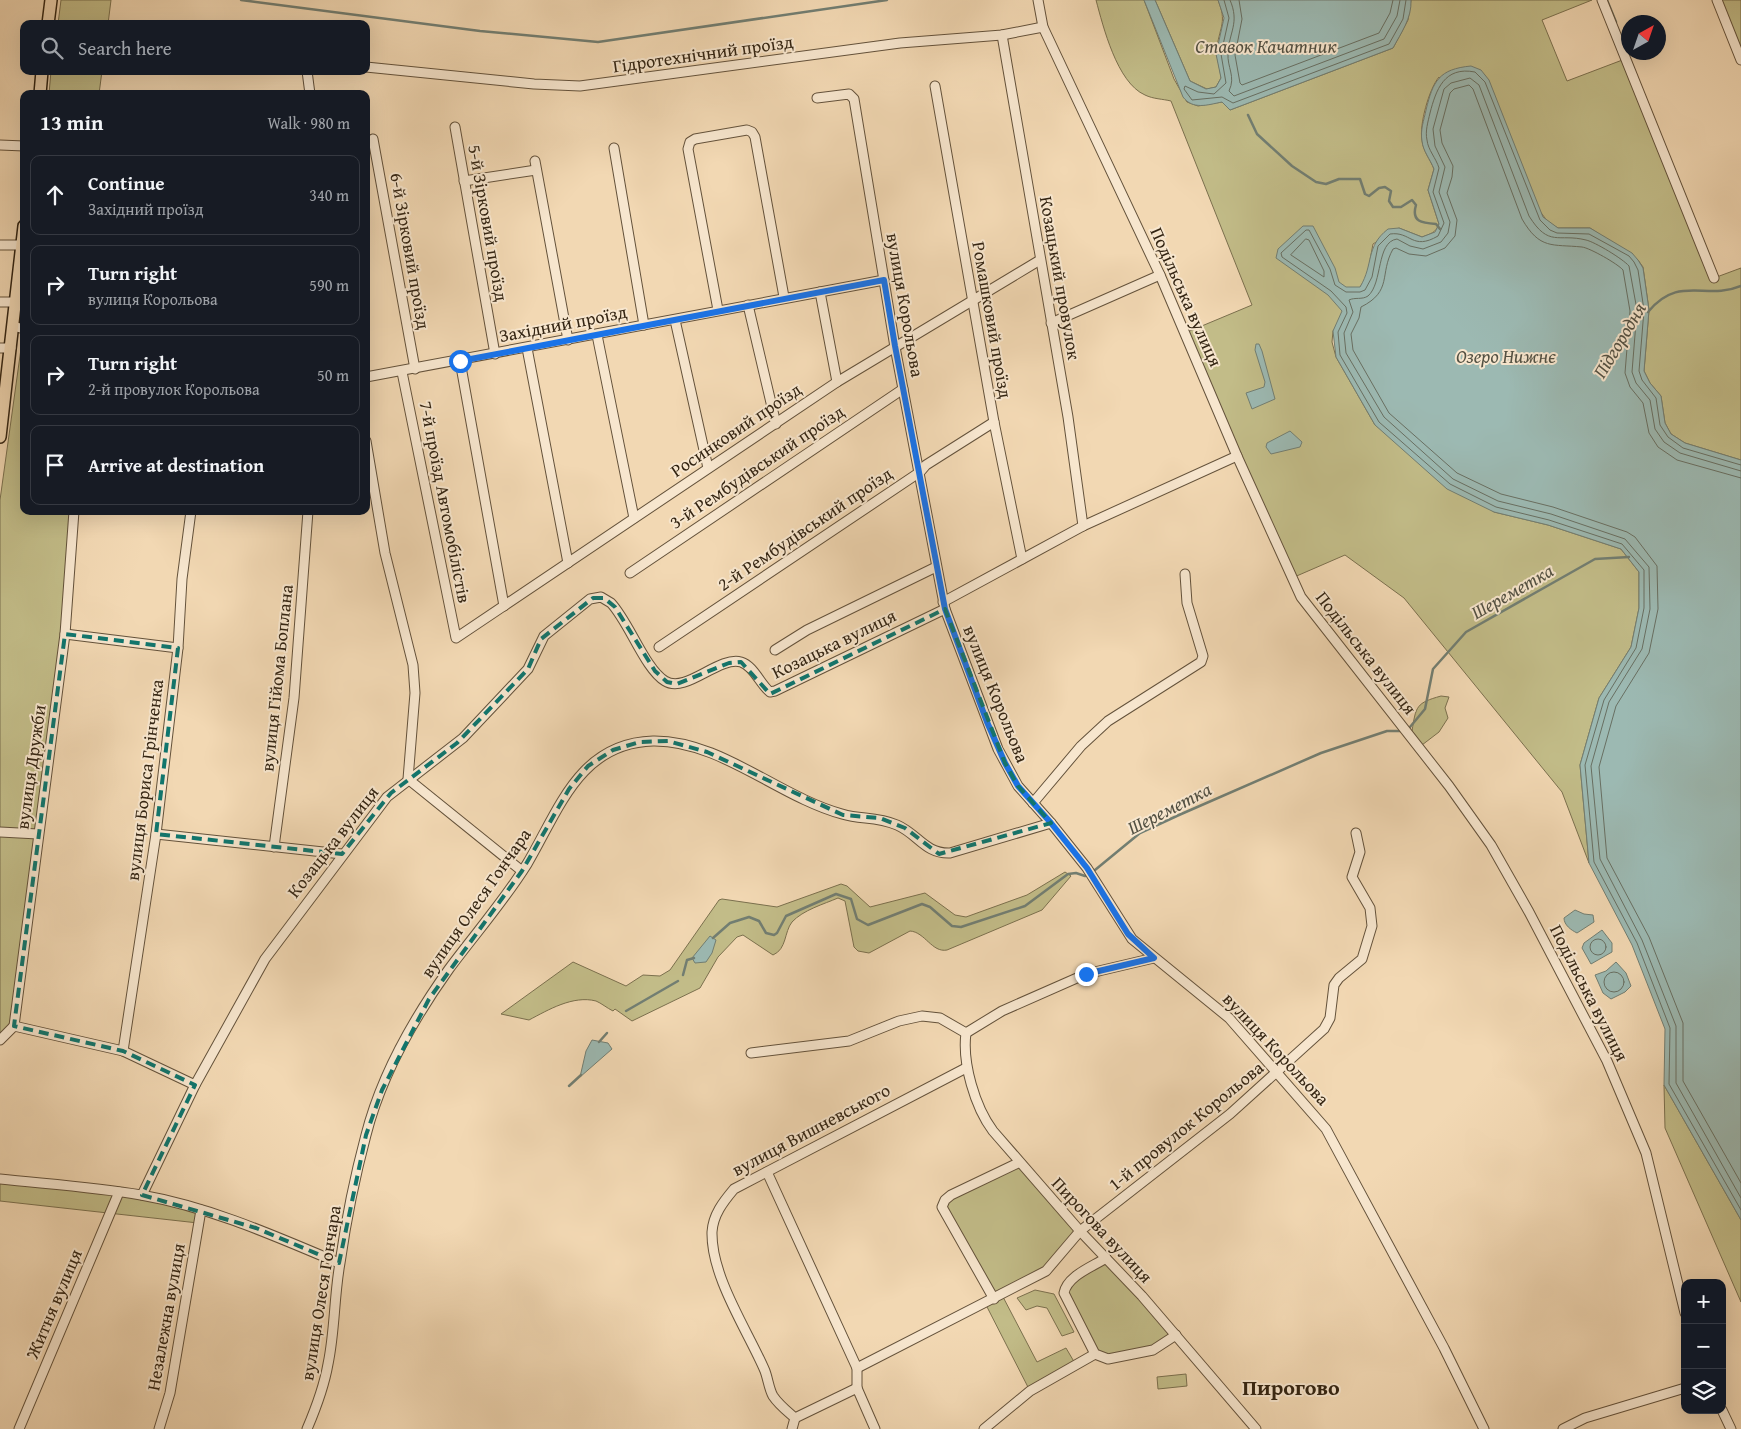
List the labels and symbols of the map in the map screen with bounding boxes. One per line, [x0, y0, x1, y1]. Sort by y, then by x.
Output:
north arrow [1621, 15, 1666, 60]
street label: Гідротехнічний проїзд [611, 27, 795, 80]
water label: Ставок Качатник [1195, 32, 1337, 60]
street label: 5-й Зірковий проїзд [461, 143, 516, 304]
street label: 6-й Зірковий проїзд [383, 171, 438, 332]
street label: Козацький провулок [1033, 194, 1088, 362]
street label: Подільська вулиця [1144, 223, 1229, 371]
street label: вулиця Корольова [880, 231, 932, 380]
street label: Ромашковий проїзд [965, 239, 1020, 401]
water label: Підгородня [1585, 297, 1653, 383]
street label: Західний проїзд [497, 298, 629, 349]
water label: Озеро Нижнє [1456, 342, 1556, 370]
route start [449, 350, 472, 373]
street label: Росинковий проїзд [665, 376, 807, 484]
street label: 3-й Рембудівський проїзд [664, 398, 850, 535]
street label: 7-й проїзд Автомобілістів [413, 399, 478, 605]
street label: 2-й Рембудівський проїзд [712, 460, 898, 597]
water label: Шереметка [1466, 556, 1559, 626]
street label: вулиця Гійома Боплана [253, 583, 300, 773]
street label: Подільська вулиця [1309, 585, 1423, 720]
street label: Козацька вулиця [767, 602, 900, 685]
street label: вулиця Корольова [957, 621, 1036, 767]
street label: вулиця Бориса Грінченка [119, 677, 170, 882]
street label: вулиця Дружби [8, 703, 53, 831]
water label: Шереметка [1122, 775, 1216, 841]
street label: Козацька вулиця [280, 780, 385, 903]
street label: вулиця Олеся Гончара [414, 822, 538, 983]
street label: Подільська вулиця [1543, 920, 1636, 1066]
route end [1075, 963, 1098, 986]
street label: вулиця Корольова [1217, 986, 1336, 1112]
street label: 1-й провулок Корольова [1102, 1054, 1270, 1197]
street label: вулиця Вишневського [727, 1076, 895, 1183]
street label: Пирогова вулиця [1046, 1170, 1159, 1289]
street label: вулиця Олеся Гончара [293, 1203, 348, 1382]
street label: Незалежна вулиця [139, 1241, 192, 1393]
street label: Житня вулиця [18, 1245, 89, 1364]
district label: Пирогово [1242, 1371, 1340, 1403]

